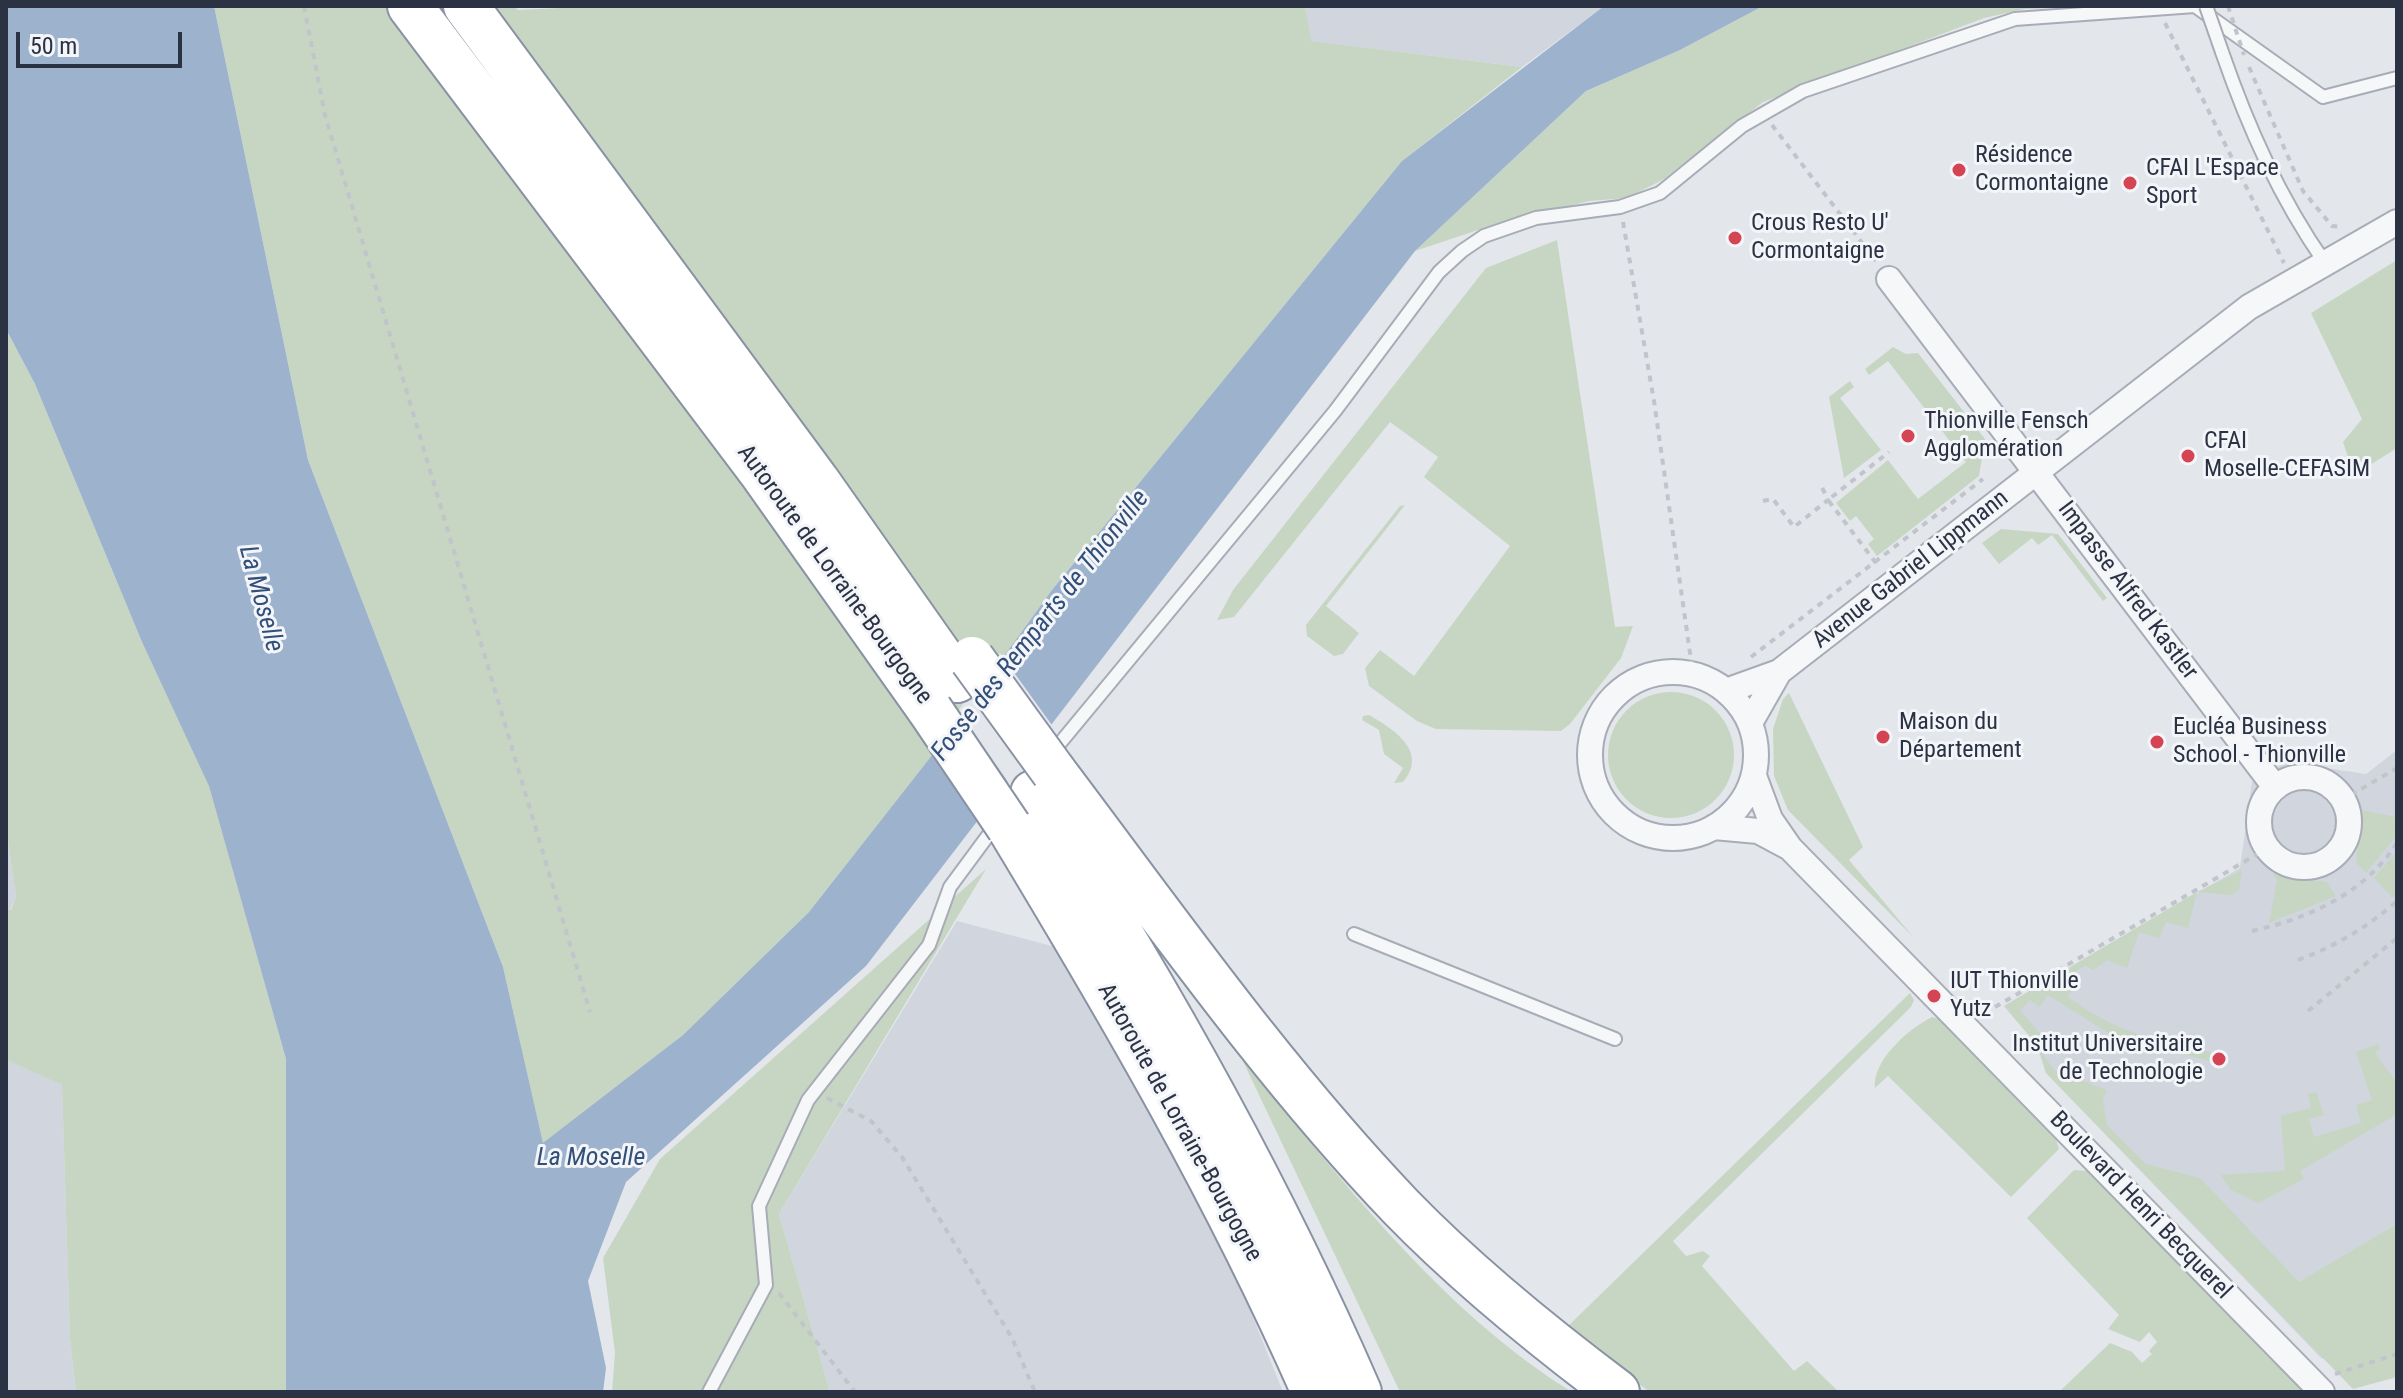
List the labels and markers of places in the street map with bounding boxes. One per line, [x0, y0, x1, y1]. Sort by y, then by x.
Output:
place label: Résidence Cormontaigne [1975, 142, 2109, 198]
place label: CFAI L'Espace Sport [2146, 155, 2279, 211]
marker: Résidence Cormontaigne [1950, 161, 1968, 179]
marker: CFAI L'Espace Sport [2121, 174, 2139, 192]
place label: Crous Resto U' Cormontaigne [1751, 210, 1889, 266]
marker: Crous Resto U' Cormontaigne [1726, 229, 1744, 247]
place label: Thionville Fensch Agglomération [1924, 408, 2089, 464]
marker: Thionville Fensch Agglomération [1899, 427, 1917, 445]
place label: CFAI Moselle-CEFASIM [2204, 428, 2370, 484]
marker: CFAI Moselle-CEFASIM [2179, 447, 2197, 465]
place label: Maison du Département [1899, 709, 2022, 765]
place label: Eucléa Business School - Thionville [2173, 714, 2346, 770]
marker: Maison du Département [1874, 728, 1892, 746]
marker: Eucléa Business School - Thionville [2148, 733, 2166, 751]
place label: IUT Thionville Yutz [1950, 968, 2079, 1024]
marker: IUT Thionville Yutz [1925, 987, 1943, 1005]
place label: Institut Universitaire de Technologie [2012, 1031, 2203, 1087]
marker: Institut Universitaire de Technologie [2210, 1050, 2228, 1068]

